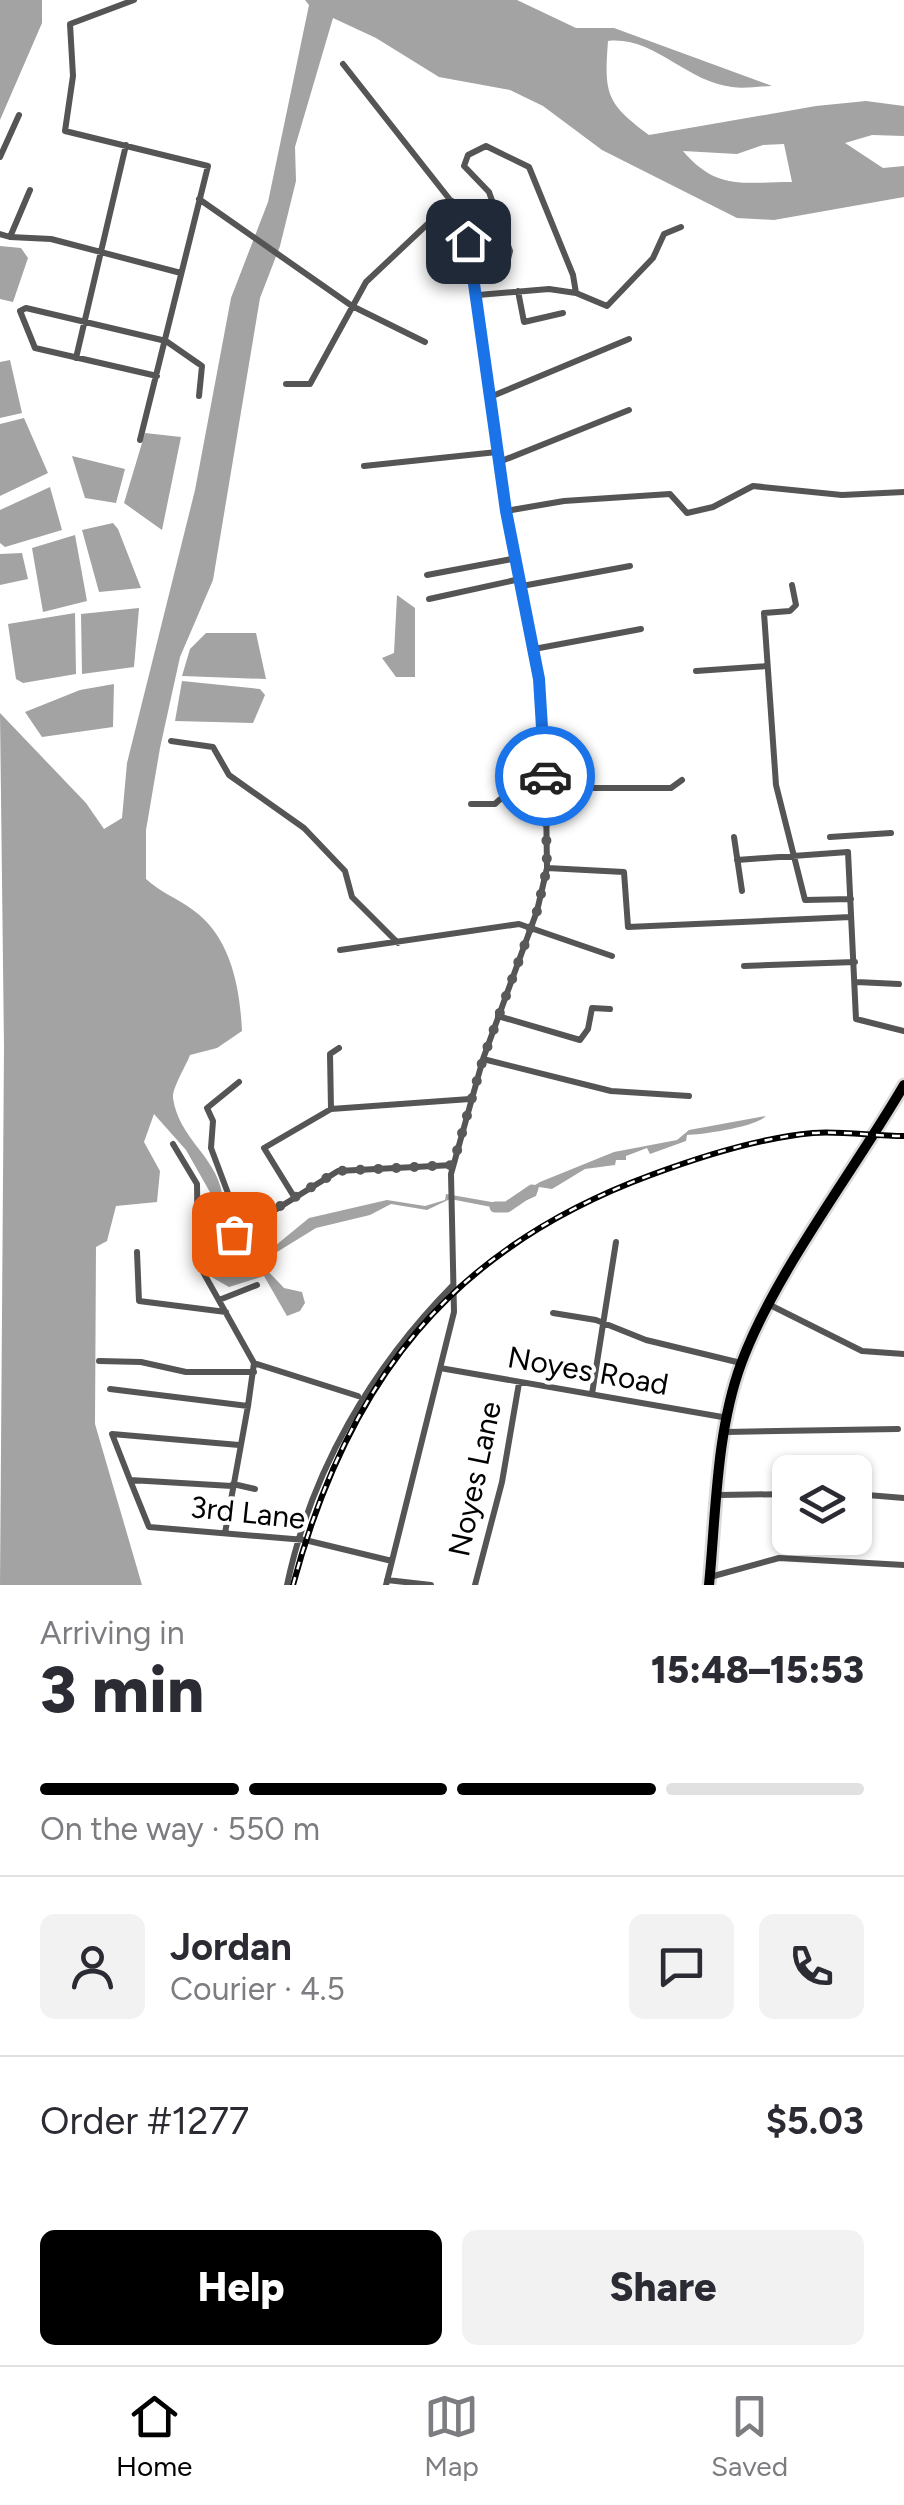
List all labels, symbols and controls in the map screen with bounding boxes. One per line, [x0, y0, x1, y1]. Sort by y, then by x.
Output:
pin [426, 199, 511, 284]
icon: home [441, 214, 496, 269]
courier [495, 726, 595, 826]
icon: car [518, 749, 573, 804]
pin [192, 1192, 277, 1277]
icon: bag [207, 1207, 262, 1262]
street label: Noyes Road [505, 1338, 671, 1403]
street label: Noyes Lane [440, 1398, 509, 1560]
map controls [772, 1455, 872, 1555]
button: layers [772, 1455, 872, 1555]
street label: 3rd Lane [189, 1488, 307, 1537]
text: Arriving in [40, 1614, 185, 1652]
text: 15:48–15:53 [651, 1647, 864, 1693]
text: 3 min [40, 1650, 204, 1728]
text: On the way · 550 m [40, 1810, 320, 1848]
button: person [40, 1914, 145, 2019]
button: chat [629, 1914, 734, 2019]
button: phone [759, 1914, 864, 2019]
text: Jordan [170, 1924, 292, 1970]
text: Courier · 4.5 [170, 1970, 345, 2008]
text: Order #1277 [40, 2098, 249, 2144]
text: $5.03 [766, 2098, 864, 2144]
button: Help [40, 2230, 442, 2345]
button: Share [462, 2230, 864, 2345]
tab: Home [116, 2389, 192, 2483]
tab: Map [424, 2389, 479, 2483]
tab: Saved [711, 2389, 788, 2483]

